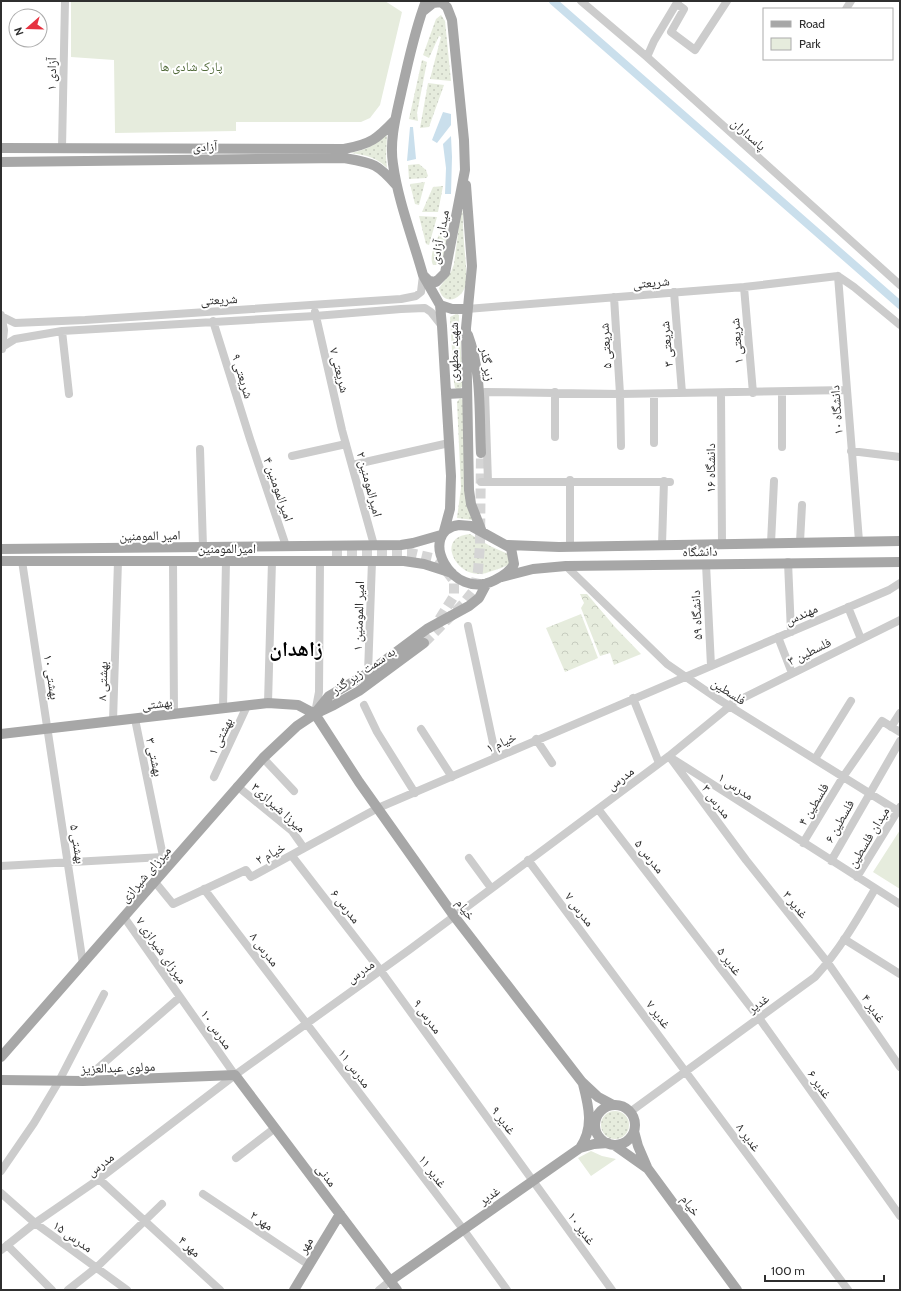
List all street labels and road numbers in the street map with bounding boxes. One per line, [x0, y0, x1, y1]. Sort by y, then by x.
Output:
street label: آزادی ۱ [43, 56, 60, 91]
street label: پاسداران [728, 114, 770, 155]
street label: آزادی [193, 138, 218, 155]
street label: میدان آزادی [426, 208, 453, 266]
street label: شریعتی [632, 272, 670, 293]
street label: شریعتی [200, 290, 238, 309]
street label: شریعتی ۱ [726, 317, 747, 365]
street label: شریعتی ۳ [656, 320, 677, 368]
street label: شهید مطهری [445, 322, 462, 382]
street label: شریعتی ۵ [595, 322, 616, 370]
street label: زیر گذر [476, 345, 499, 382]
street label: شریعتی ۷ [326, 346, 353, 395]
street label: شریعتی ۹ [228, 352, 257, 401]
street label: دانشگاه ۱۰ [826, 385, 846, 435]
street label: دانشگاه ۱۶ [702, 443, 718, 493]
street label: امیرالمومنین ۲ [353, 450, 386, 519]
street label: امیرالمومنین ۴ [260, 455, 297, 524]
street label: امیر المومنین [119, 526, 181, 545]
street label: امیرالمومنین [198, 540, 256, 557]
street label: دانشگاه [682, 543, 718, 559]
street label: امیر المومنین ۱ [349, 581, 368, 651]
street label: دانشگاه ۵۹ [687, 590, 705, 640]
street label: مهندس [782, 600, 820, 629]
street label: فلسطین ۳ [785, 634, 834, 669]
street label: به سمت زیر گذر [327, 643, 399, 699]
street label: بهشتی ۱۰ [40, 653, 63, 701]
street label: بهشتی ۸ [93, 661, 112, 701]
street label: فلسطین [708, 674, 749, 709]
street label: بهشتی [141, 693, 173, 714]
street label: بهشتی ۱ [204, 715, 237, 758]
street label: خیام ۱ [483, 728, 519, 757]
street label: بهشتی ۳ [142, 736, 167, 778]
street label: مدرس [603, 762, 638, 794]
street label: مدرس ۱ [715, 769, 757, 804]
street label: میرزا شیرازی۳ [248, 779, 309, 836]
street label: فلسطین ۴ [794, 780, 833, 829]
street label: مدرس ۳ [698, 781, 735, 822]
street label: فلسطین ۶ [821, 797, 858, 846]
street label: میدان فلسطین [844, 804, 893, 871]
street label: بهشتی ۵ [66, 823, 89, 865]
street label: مدرس ۵ [631, 836, 668, 877]
street label: خیام ۲ [252, 839, 288, 868]
street label: میرزای شیرازی [116, 842, 175, 906]
street label: مدرس ۶ [327, 886, 364, 927]
street label: غدیر ۳ [779, 887, 812, 922]
street label: مدرس ۷ [561, 889, 598, 930]
street label: خیام [452, 895, 479, 923]
street label: میرزای شیرازی ۷ [132, 913, 191, 987]
street label: مدرس ۸ [246, 929, 283, 970]
street label: غدیر ۵ [713, 944, 746, 979]
street label: مدرس [343, 956, 378, 987]
street label: غدیر [743, 990, 773, 1017]
street label: غدیر ۴ [858, 991, 890, 1026]
street label: مدرس ۹ [409, 996, 446, 1037]
street label: غدیر ۷ [642, 997, 675, 1032]
street label: مدرس ۱۰ [197, 1006, 236, 1053]
street label: مدرس ۱۱ [334, 1045, 375, 1091]
street label: مولوی عبدالعزیز [79, 1058, 156, 1077]
street label: غدیر ۶ [804, 1067, 836, 1102]
street label: غدیر ۹ [487, 1103, 520, 1138]
street label: غدیر ۸ [733, 1120, 765, 1155]
street label: مدرس [83, 1148, 118, 1180]
street label: غدیر ۱۱ [415, 1151, 451, 1192]
street label: مدنی [312, 1160, 341, 1190]
street label: غدیر [474, 1182, 504, 1209]
street label: خیام [677, 1191, 704, 1219]
street label: مهر ۲ [247, 1206, 277, 1234]
street label: غدیر ۱۰ [564, 1208, 600, 1249]
street label: مدرس ۱۵ [49, 1217, 96, 1256]
street label: مهر ۴ [175, 1232, 205, 1261]
street label: مهر [293, 1234, 317, 1257]

